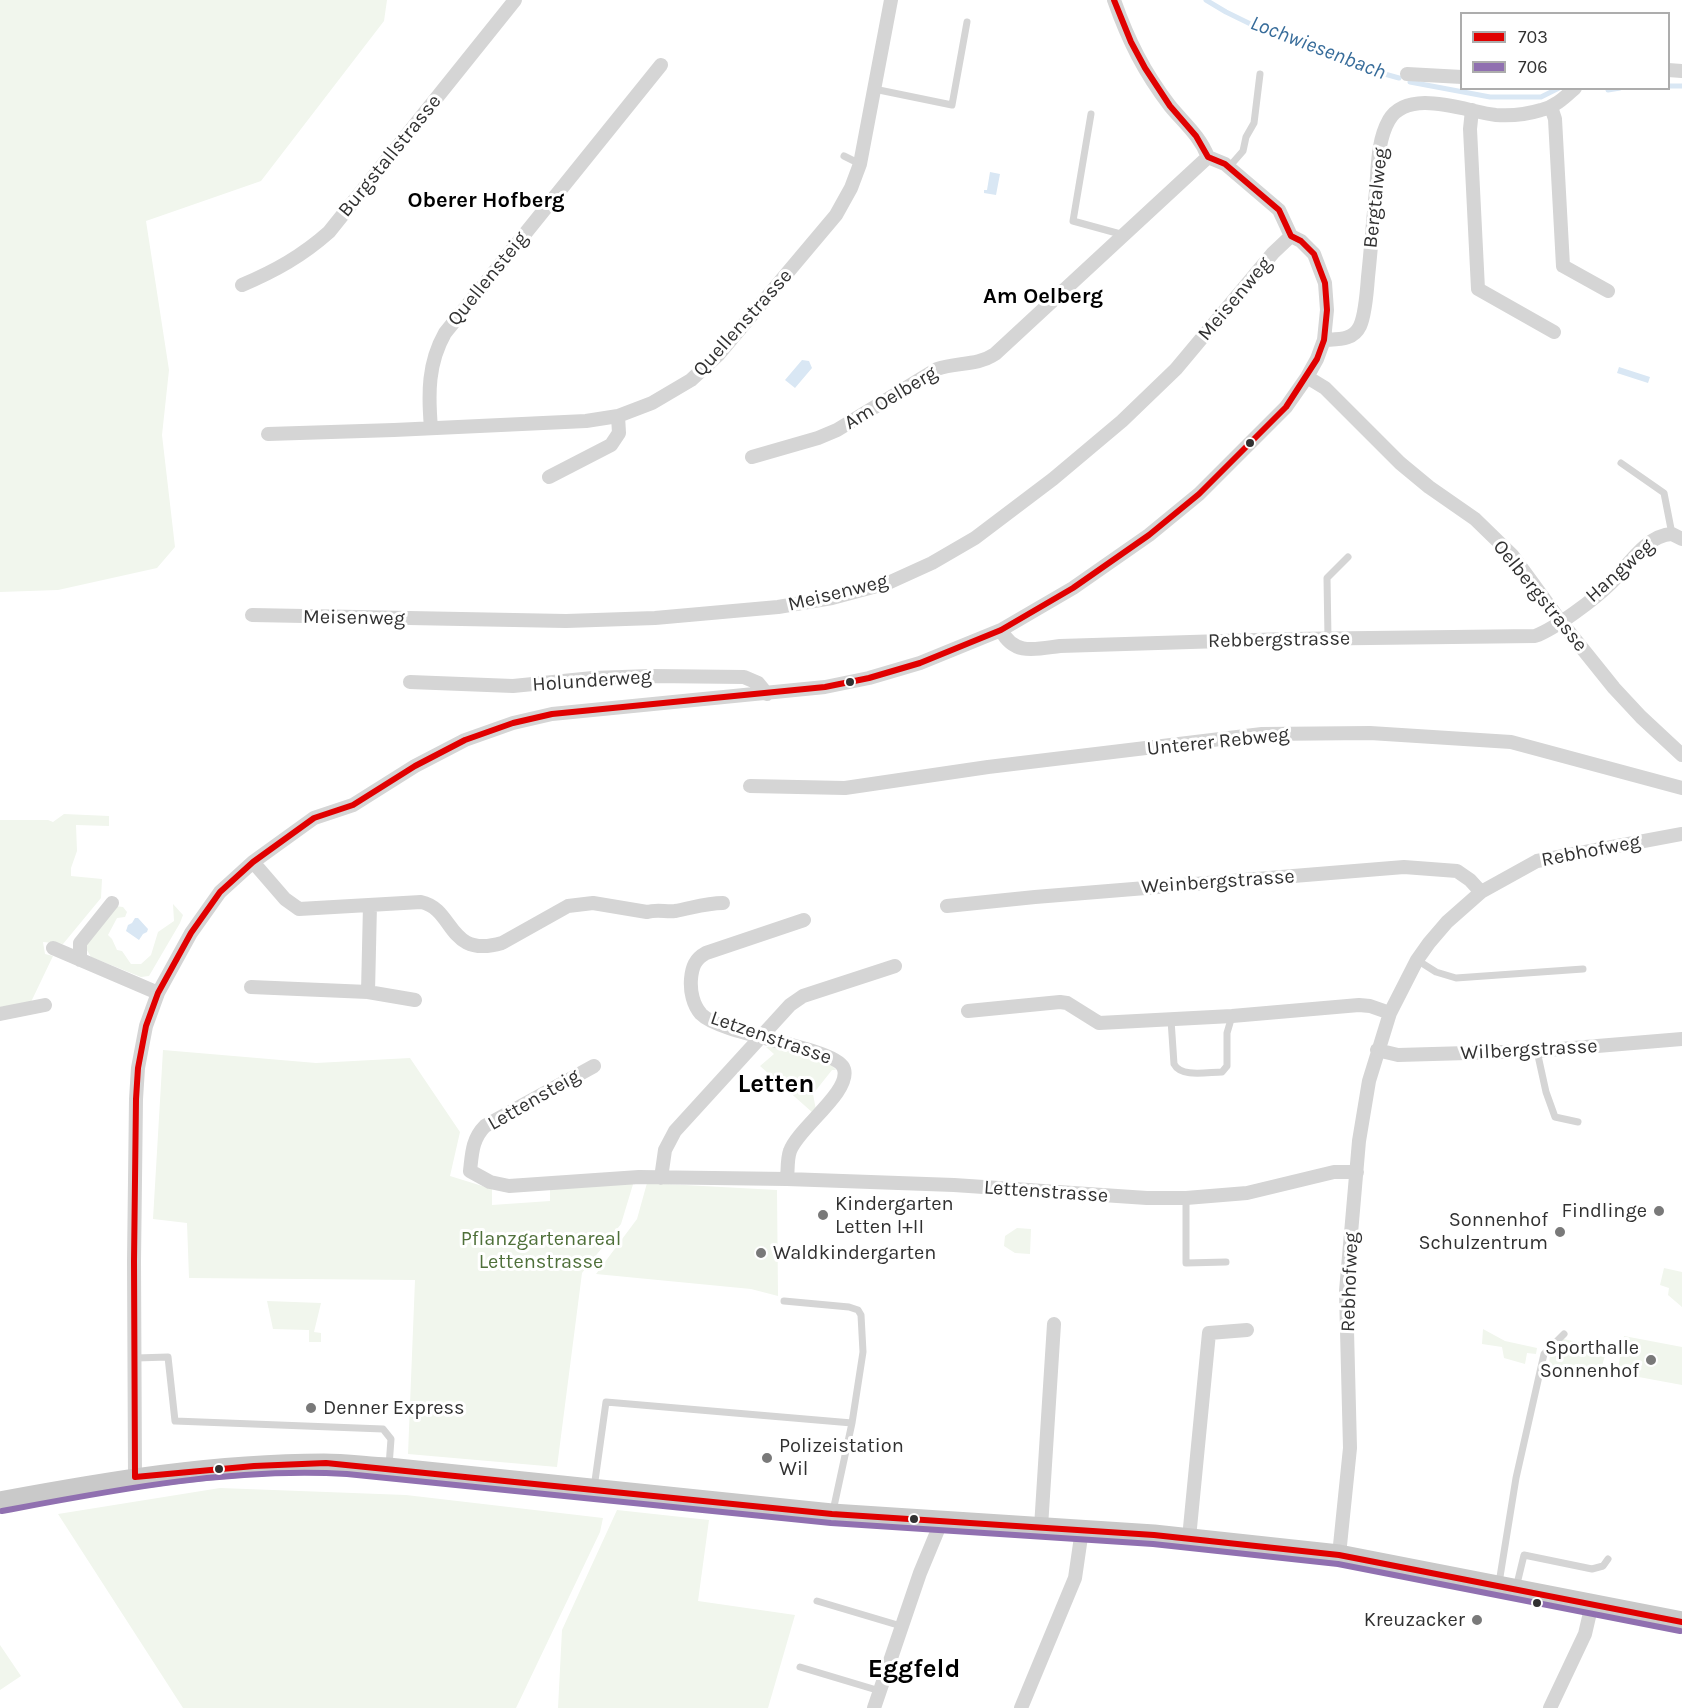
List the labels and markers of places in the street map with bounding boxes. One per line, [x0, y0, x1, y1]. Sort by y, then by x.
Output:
unlabelled marker [1244, 437, 1256, 449]
unlabelled marker [844, 676, 856, 688]
place label: Kindergarten Letten I+II [835, 1192, 954, 1239]
place label: Findlinge [1561, 1199, 1647, 1223]
marker: Findlinge [1652, 1204, 1666, 1218]
marker: Kindergarten Letten I+II [816, 1208, 830, 1222]
place label: Sonnenhof Schulzentrum [1418, 1208, 1548, 1255]
marker: Sonnenhof Schulzentrum [1553, 1225, 1567, 1239]
place label: Waldkindergarten [773, 1241, 936, 1265]
marker: Waldkindergarten [754, 1246, 768, 1260]
place label: Sporthalle Sonnenhof [1540, 1336, 1639, 1383]
marker: Sporthalle Sonnenhof [1644, 1353, 1658, 1367]
place label: Denner Express [323, 1396, 465, 1420]
marker: Denner Express [304, 1401, 318, 1415]
place label: Polizeistation Wil [779, 1434, 904, 1481]
marker: Polizeistation Wil [760, 1451, 774, 1465]
unlabelled marker [213, 1463, 225, 1475]
unlabelled marker [908, 1513, 920, 1525]
unlabelled marker [1531, 1597, 1543, 1609]
place label: Kreuzacker [1364, 1608, 1465, 1632]
marker: Kreuzacker [1470, 1613, 1484, 1627]

